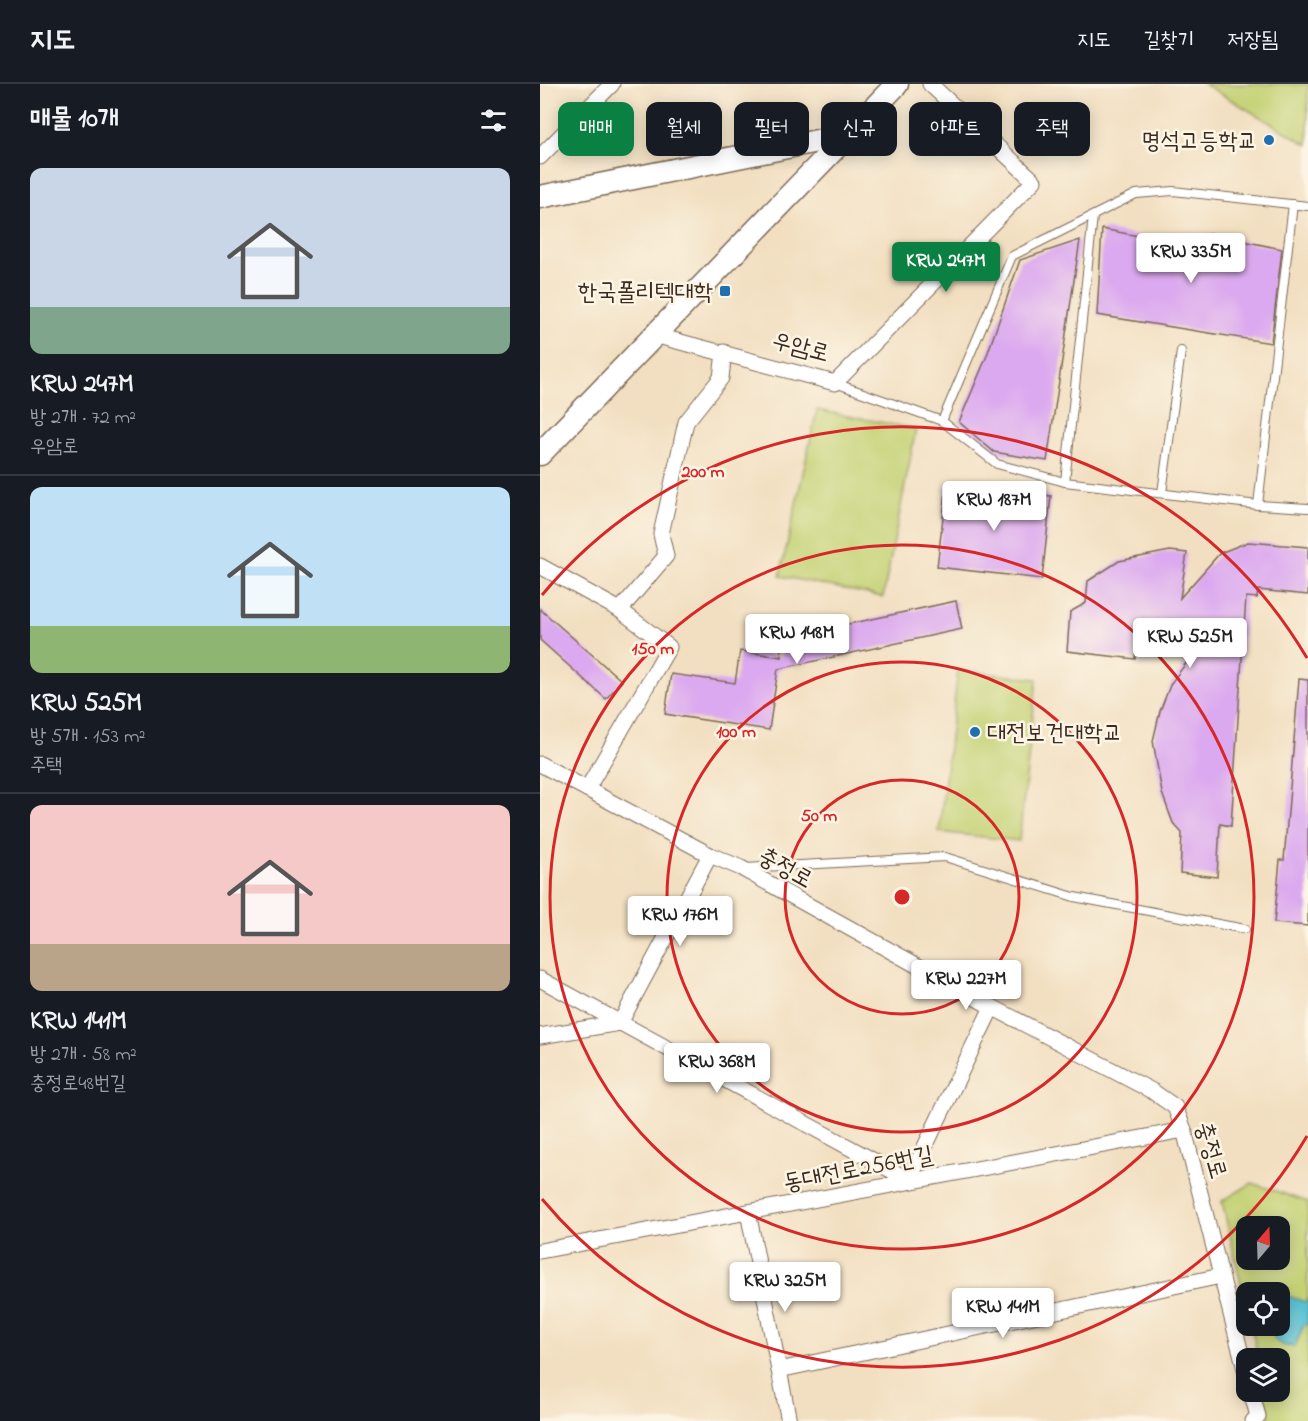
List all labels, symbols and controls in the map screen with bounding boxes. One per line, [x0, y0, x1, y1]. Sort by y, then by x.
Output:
text: 지도 [30, 21, 75, 62]
text: 지도 [1077, 26, 1111, 56]
text: 길찾기 [1144, 26, 1194, 56]
text: 저장됨 [1227, 26, 1278, 56]
text: 매물 10개 [30, 101, 119, 139]
chip: 매매 [558, 102, 634, 156]
chip: 월세 [646, 102, 722, 156]
chip: 필터 [734, 102, 809, 156]
chip: 신규 [821, 102, 897, 156]
chip: 아파트 [909, 102, 1002, 156]
chip: 주택 [1014, 102, 1090, 156]
icon: filters [477, 104, 510, 137]
place label: 명석고등학교 [1141, 125, 1257, 160]
marker: 명석고등학교 [1262, 133, 1276, 147]
icon: home [216, 207, 324, 315]
pin: KRW 335M [1129, 233, 1253, 284]
text: KRW 335M [1150, 238, 1232, 267]
pin: KRW 247M [884, 242, 1008, 293]
text: KRW 247M [906, 247, 986, 276]
place label: 한국폴리텍대학 [578, 276, 713, 311]
marker: 한국폴리텍대학 [718, 284, 732, 298]
street label: 우암로 [768, 324, 833, 373]
text: KRW 247M [30, 366, 134, 404]
text: 방 2개 · 72 m² [30, 404, 136, 433]
text: 우암로 [30, 433, 78, 462]
text: 200 m [681, 460, 725, 486]
pin: KRW 187M [932, 481, 1056, 532]
text: KRW 187M [956, 486, 1032, 515]
icon: home [216, 526, 324, 634]
pin: KRW 148M [735, 614, 859, 665]
pin: KRW 525M [1128, 618, 1252, 669]
text: KRW 148M [759, 619, 835, 648]
text: KRW 525M [1147, 623, 1233, 652]
text: 150 m [632, 637, 674, 663]
text: KRW 525M [30, 685, 142, 723]
place label: 대전보건대학교 [987, 717, 1122, 752]
text: 100 m [716, 720, 756, 746]
text: 방 5개 · 153 m² [30, 723, 145, 752]
marker: 대전보건대학교 [968, 725, 982, 739]
text: 주택 [30, 752, 62, 781]
text: 50 m [801, 804, 837, 830]
street label: 충정로 [751, 840, 819, 899]
icon: home [216, 844, 324, 952]
centre of rings [892, 887, 912, 907]
pin: KRW 176M [618, 896, 742, 947]
text: KRW 176M [642, 901, 718, 930]
pin: KRW 227M [904, 960, 1028, 1011]
text: KRW 227M [925, 965, 1007, 994]
text: KRW 141M [30, 1003, 127, 1041]
text: 방 2개 · 58 m² [30, 1041, 137, 1070]
pin: KRW 368M [655, 1043, 779, 1094]
text: KRW 368M [678, 1048, 756, 1077]
text: 충정로48번길 [30, 1070, 126, 1099]
street label: 충정로 [1185, 1118, 1234, 1183]
street label: 동대전로256번길 [780, 1139, 936, 1202]
north arrow [1236, 1216, 1290, 1270]
map controls [1236, 1216, 1290, 1402]
pin: KRW 325M [723, 1262, 847, 1313]
text: KRW 325M [743, 1267, 827, 1296]
button: locate [1236, 1282, 1290, 1336]
pin: KRW 141M [941, 1288, 1065, 1339]
text: KRW 141M [966, 1293, 1040, 1322]
button: layers [1236, 1348, 1290, 1402]

